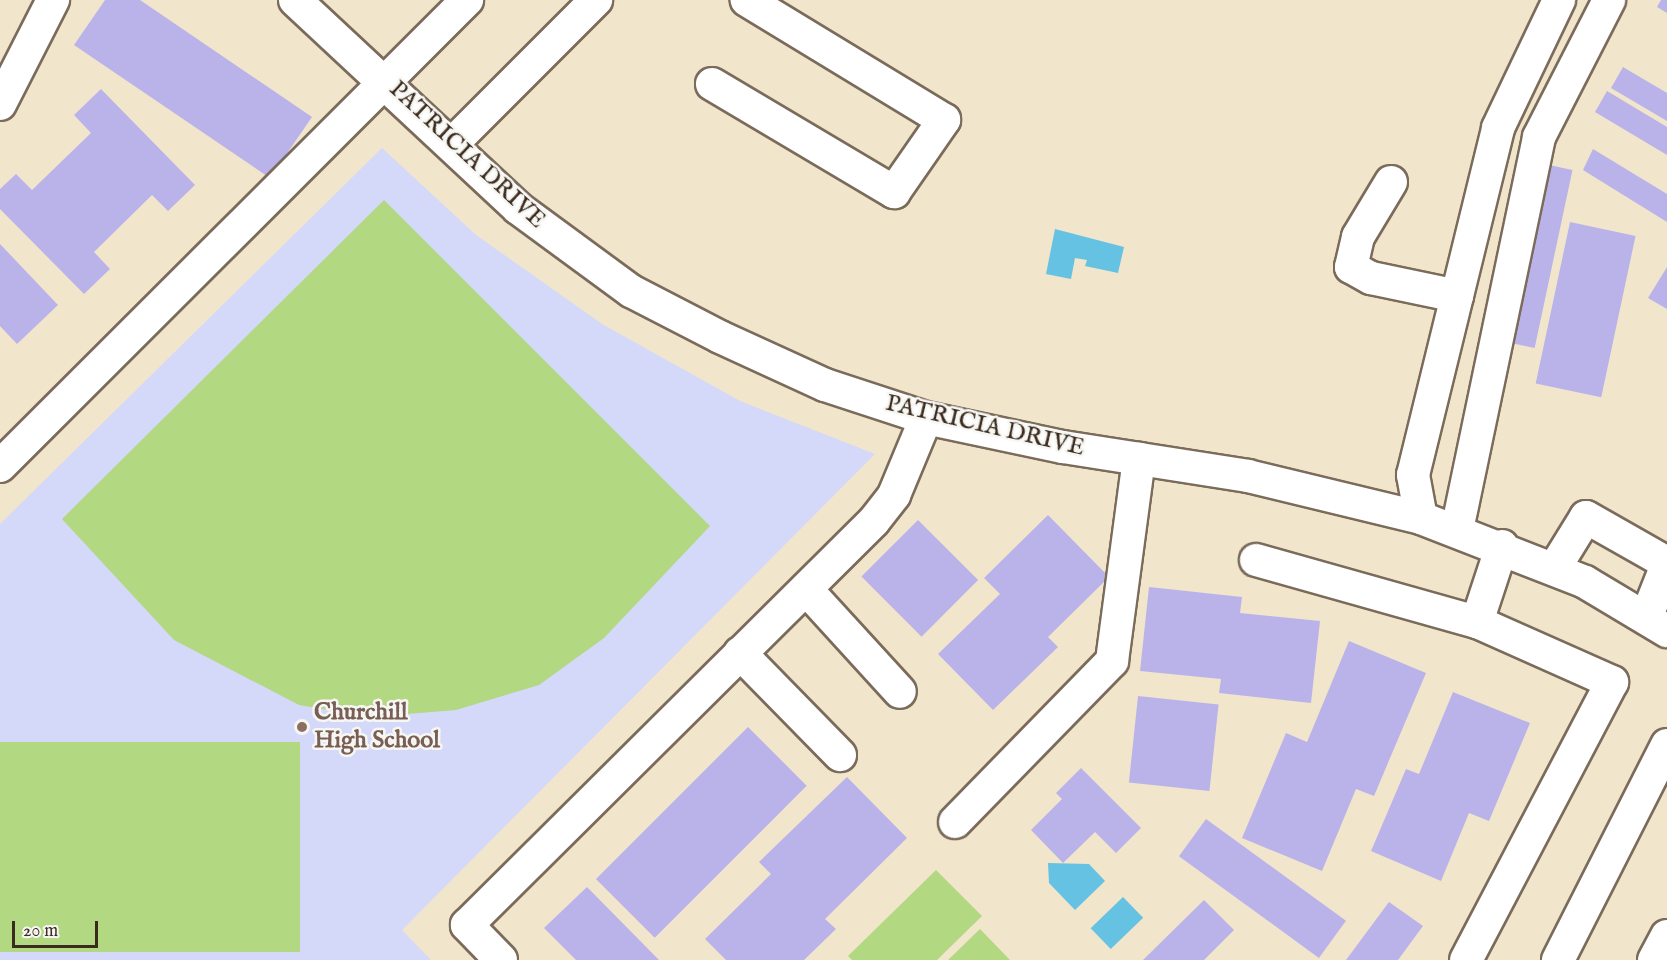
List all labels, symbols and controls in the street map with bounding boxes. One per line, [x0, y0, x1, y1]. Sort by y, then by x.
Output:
street label: PATRICIA DRIVE [383, 75, 551, 235]
street label: PATRICIA DRIVE [883, 389, 1087, 463]
place label: Churchill High School [314, 699, 440, 755]
marker: Churchill High School [295, 720, 309, 734]
scale bar [15, 909, 100, 947]
text: 20 m [23, 920, 58, 943]

